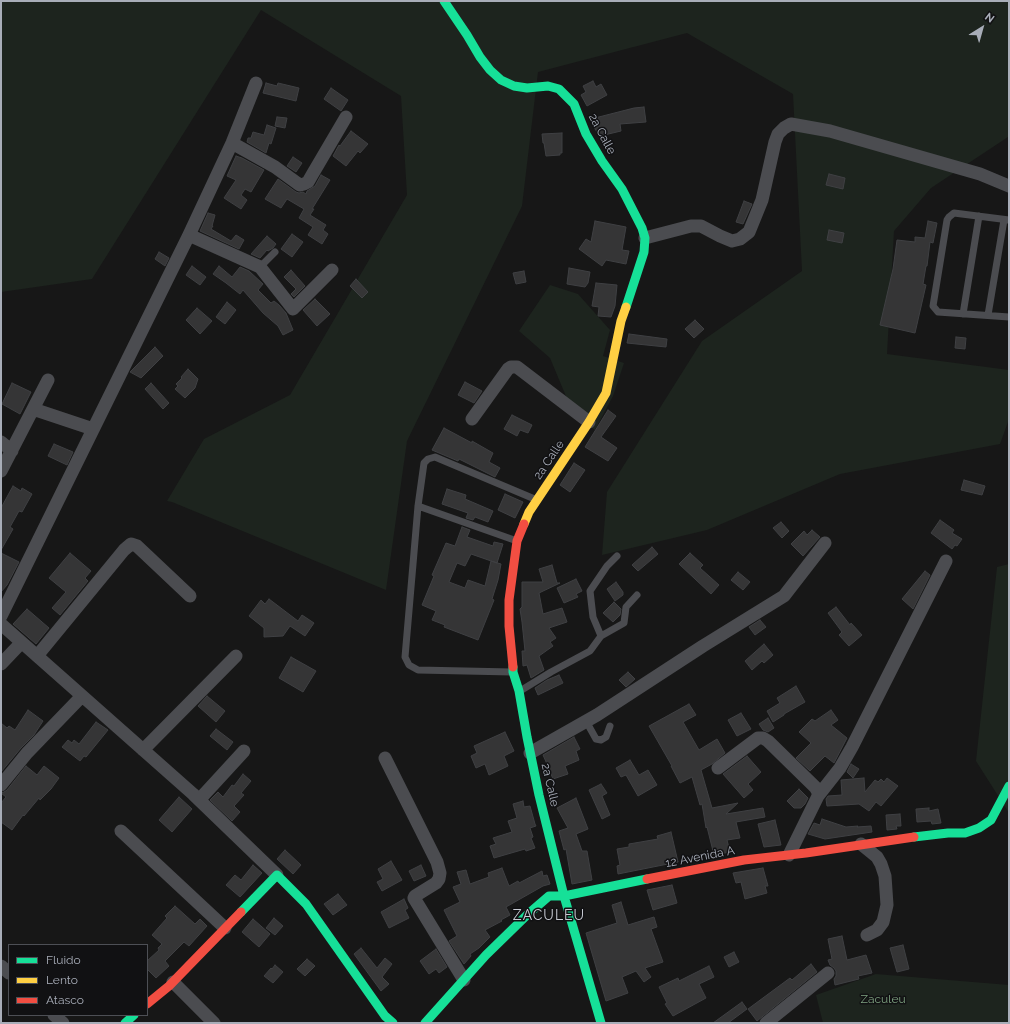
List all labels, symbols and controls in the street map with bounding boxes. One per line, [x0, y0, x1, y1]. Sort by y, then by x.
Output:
north arrow [962, 8, 1002, 48]
text: N [982, 10, 997, 26]
street label: 2a Calle [585, 111, 619, 157]
street label: 2a Calle [531, 438, 567, 482]
street label: 2a Calle [538, 762, 562, 808]
street label: 12 Avenida A [664, 843, 736, 871]
district label: ZACULEU [513, 908, 585, 924]
legend [8, 944, 148, 1016]
text: Fluido [46, 953, 81, 967]
text: Lento [46, 973, 78, 987]
park label: Zaculeu [860, 992, 906, 1006]
text: Atasco [46, 993, 84, 1007]

